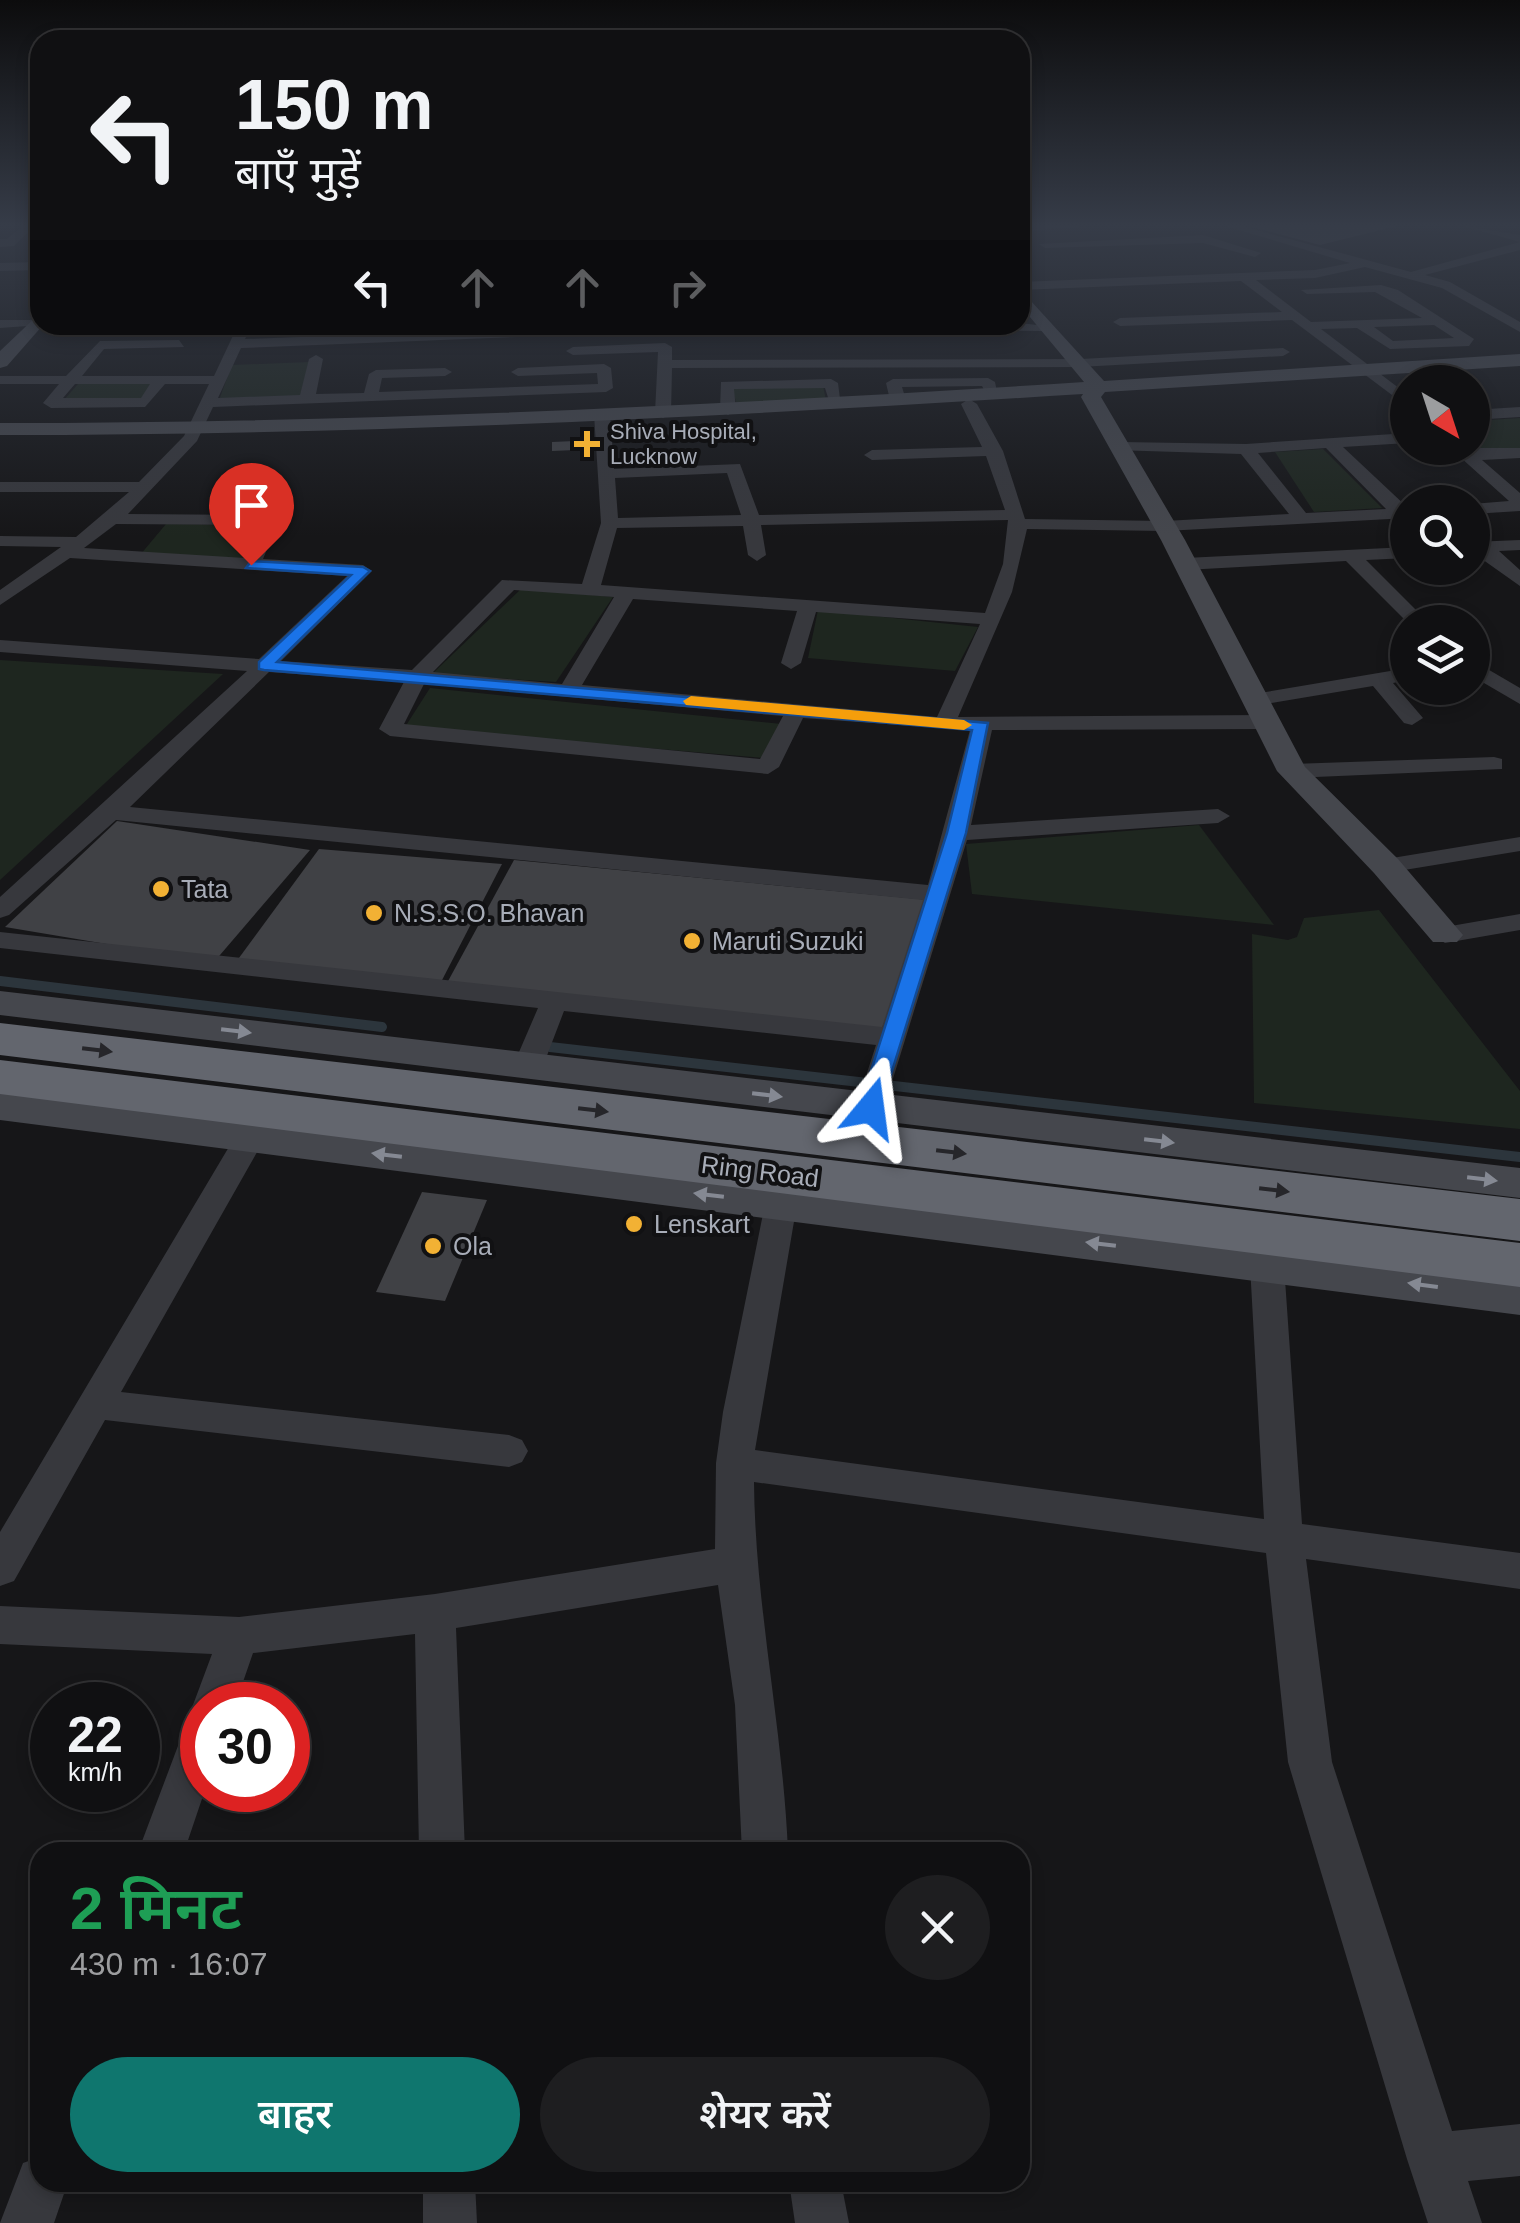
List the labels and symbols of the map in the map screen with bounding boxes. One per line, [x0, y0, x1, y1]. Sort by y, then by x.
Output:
north arrow [1390, 365, 1490, 465]
place label: Shiva Hospital, Lucknow [610, 419, 757, 469]
marker: Shiva Hospital, Lucknow [574, 431, 600, 457]
pin [209, 463, 294, 566]
place label: Tata [181, 875, 228, 903]
marker: Tata [150, 878, 172, 900]
place label: N.S.S.O. Bhavan [394, 899, 584, 927]
marker: N.S.S.O. Bhavan [363, 902, 385, 924]
place label: Maruti Suzuki [712, 927, 863, 955]
marker: Maruti Suzuki [681, 930, 703, 952]
one-way arrow [220, 1023, 252, 1039]
one-way arrow [81, 1042, 113, 1058]
position arrow [819, 1056, 923, 1160]
one-way arrow [752, 1087, 783, 1103]
one-way arrow [578, 1102, 610, 1118]
one-way arrow [1144, 1133, 1176, 1149]
one-way arrow [935, 1144, 967, 1160]
one-way arrow [370, 1147, 402, 1163]
street label: Ring Road [700, 1150, 820, 1192]
one-way arrow [1467, 1171, 1498, 1187]
one-way arrow [1258, 1183, 1290, 1199]
one-way arrow [693, 1187, 724, 1203]
place label: Lenskart [654, 1210, 750, 1238]
marker: Lenskart [623, 1213, 645, 1235]
place label: Ola [453, 1232, 492, 1260]
marker: Ola [422, 1235, 444, 1257]
one-way arrow [1085, 1236, 1116, 1252]
one-way arrow [1407, 1277, 1439, 1293]
speed limit sign: 30 [180, 1682, 310, 1812]

